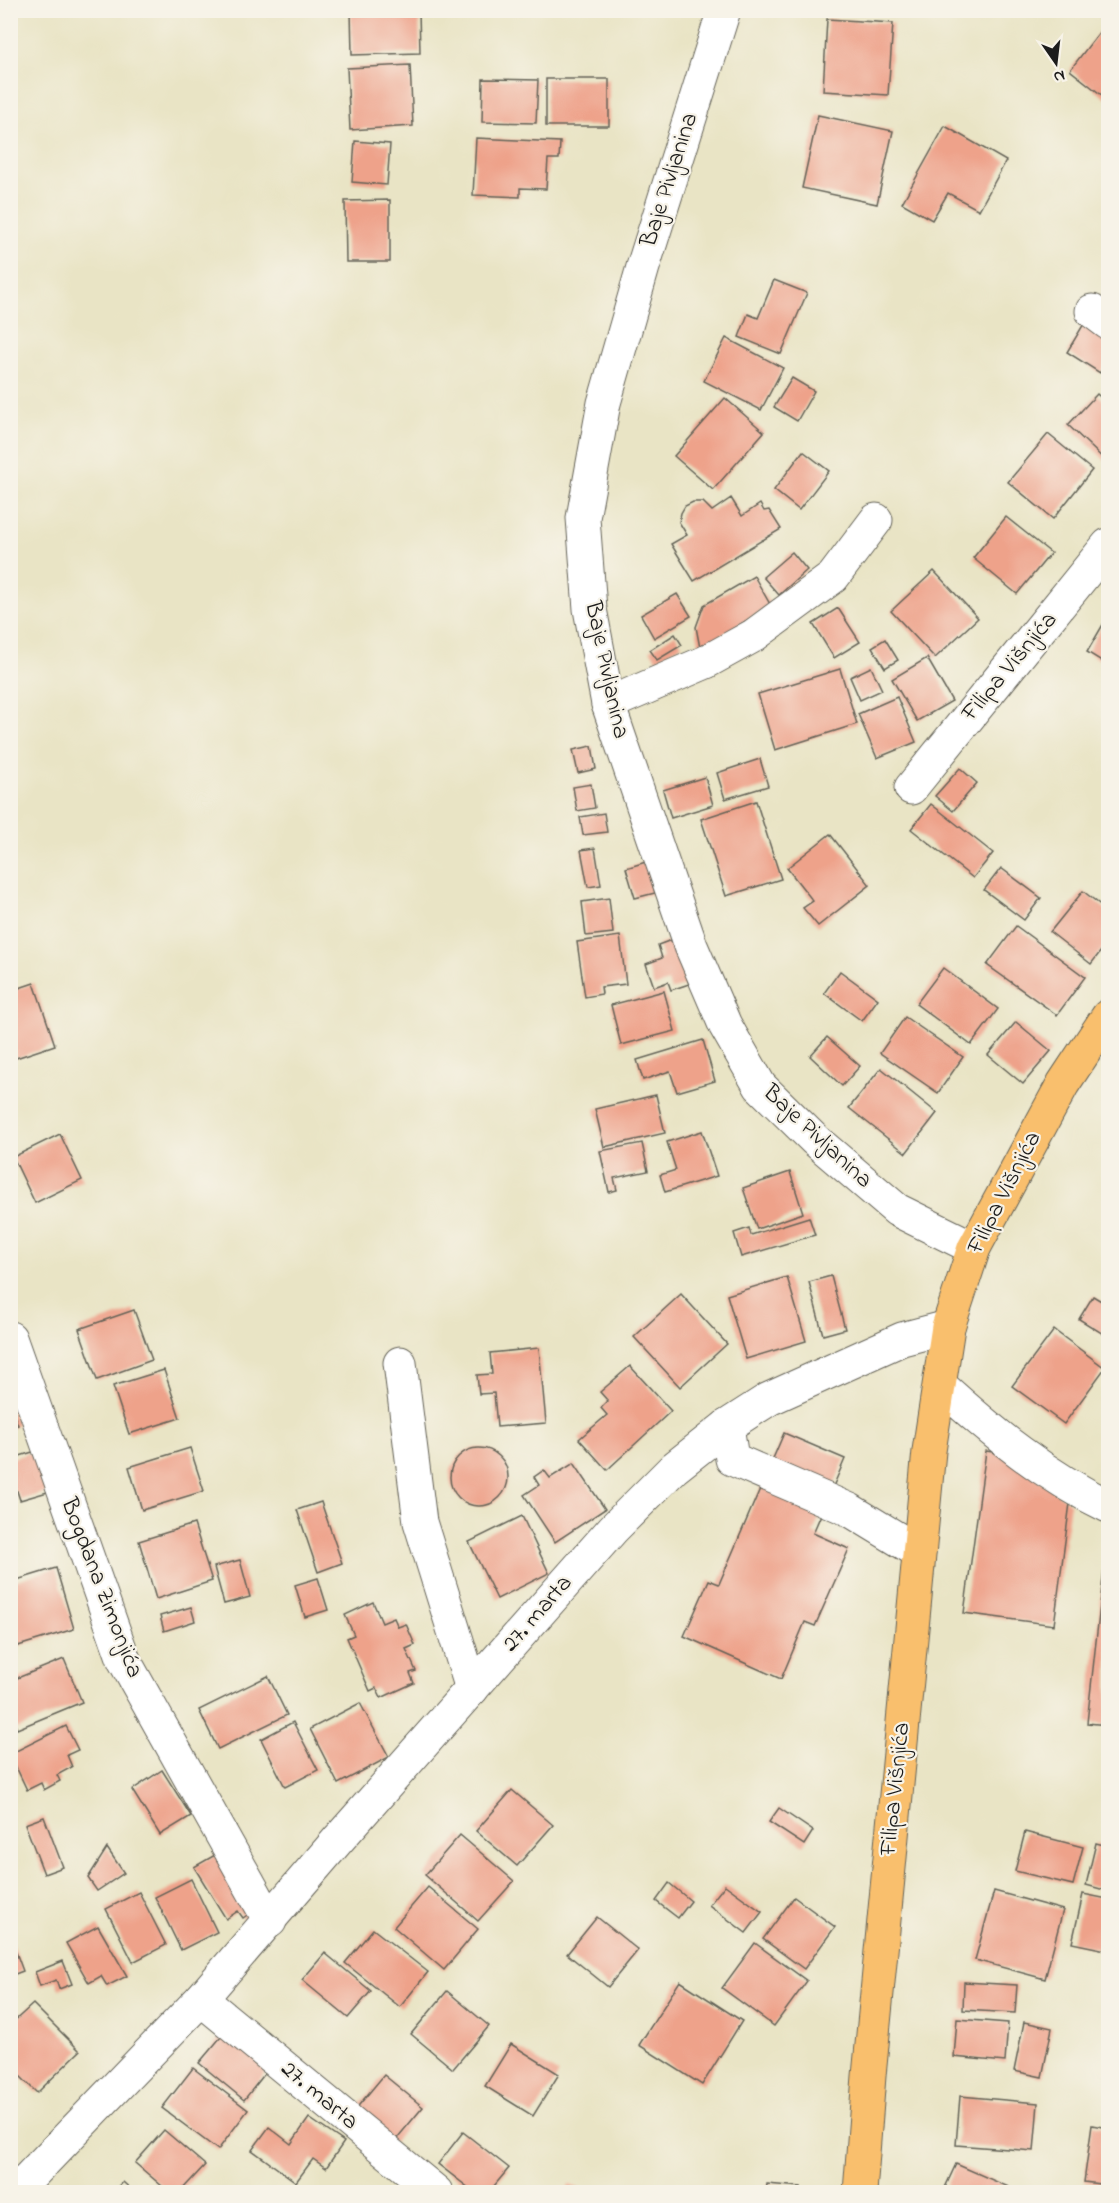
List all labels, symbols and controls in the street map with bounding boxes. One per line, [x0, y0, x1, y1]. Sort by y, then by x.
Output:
north arrow [1026, 33, 1086, 93]
text: N [1051, 63, 1067, 89]
street label: Baje Pivljanina [632, 108, 708, 253]
street label: Baje Pivljanina [574, 597, 638, 742]
street label: Filipa Višnjića [953, 604, 1066, 730]
street label: Baje Pivljanina [753, 1076, 880, 1197]
street label: Filipa Višnjića [959, 1125, 1051, 1261]
street label: Bogdana Zimonjića [50, 1492, 151, 1683]
street label: 27. marta [494, 1568, 582, 1660]
street label: Filipa Višnjića [871, 1721, 920, 1858]
street label: 27. marta [272, 2053, 366, 2139]

